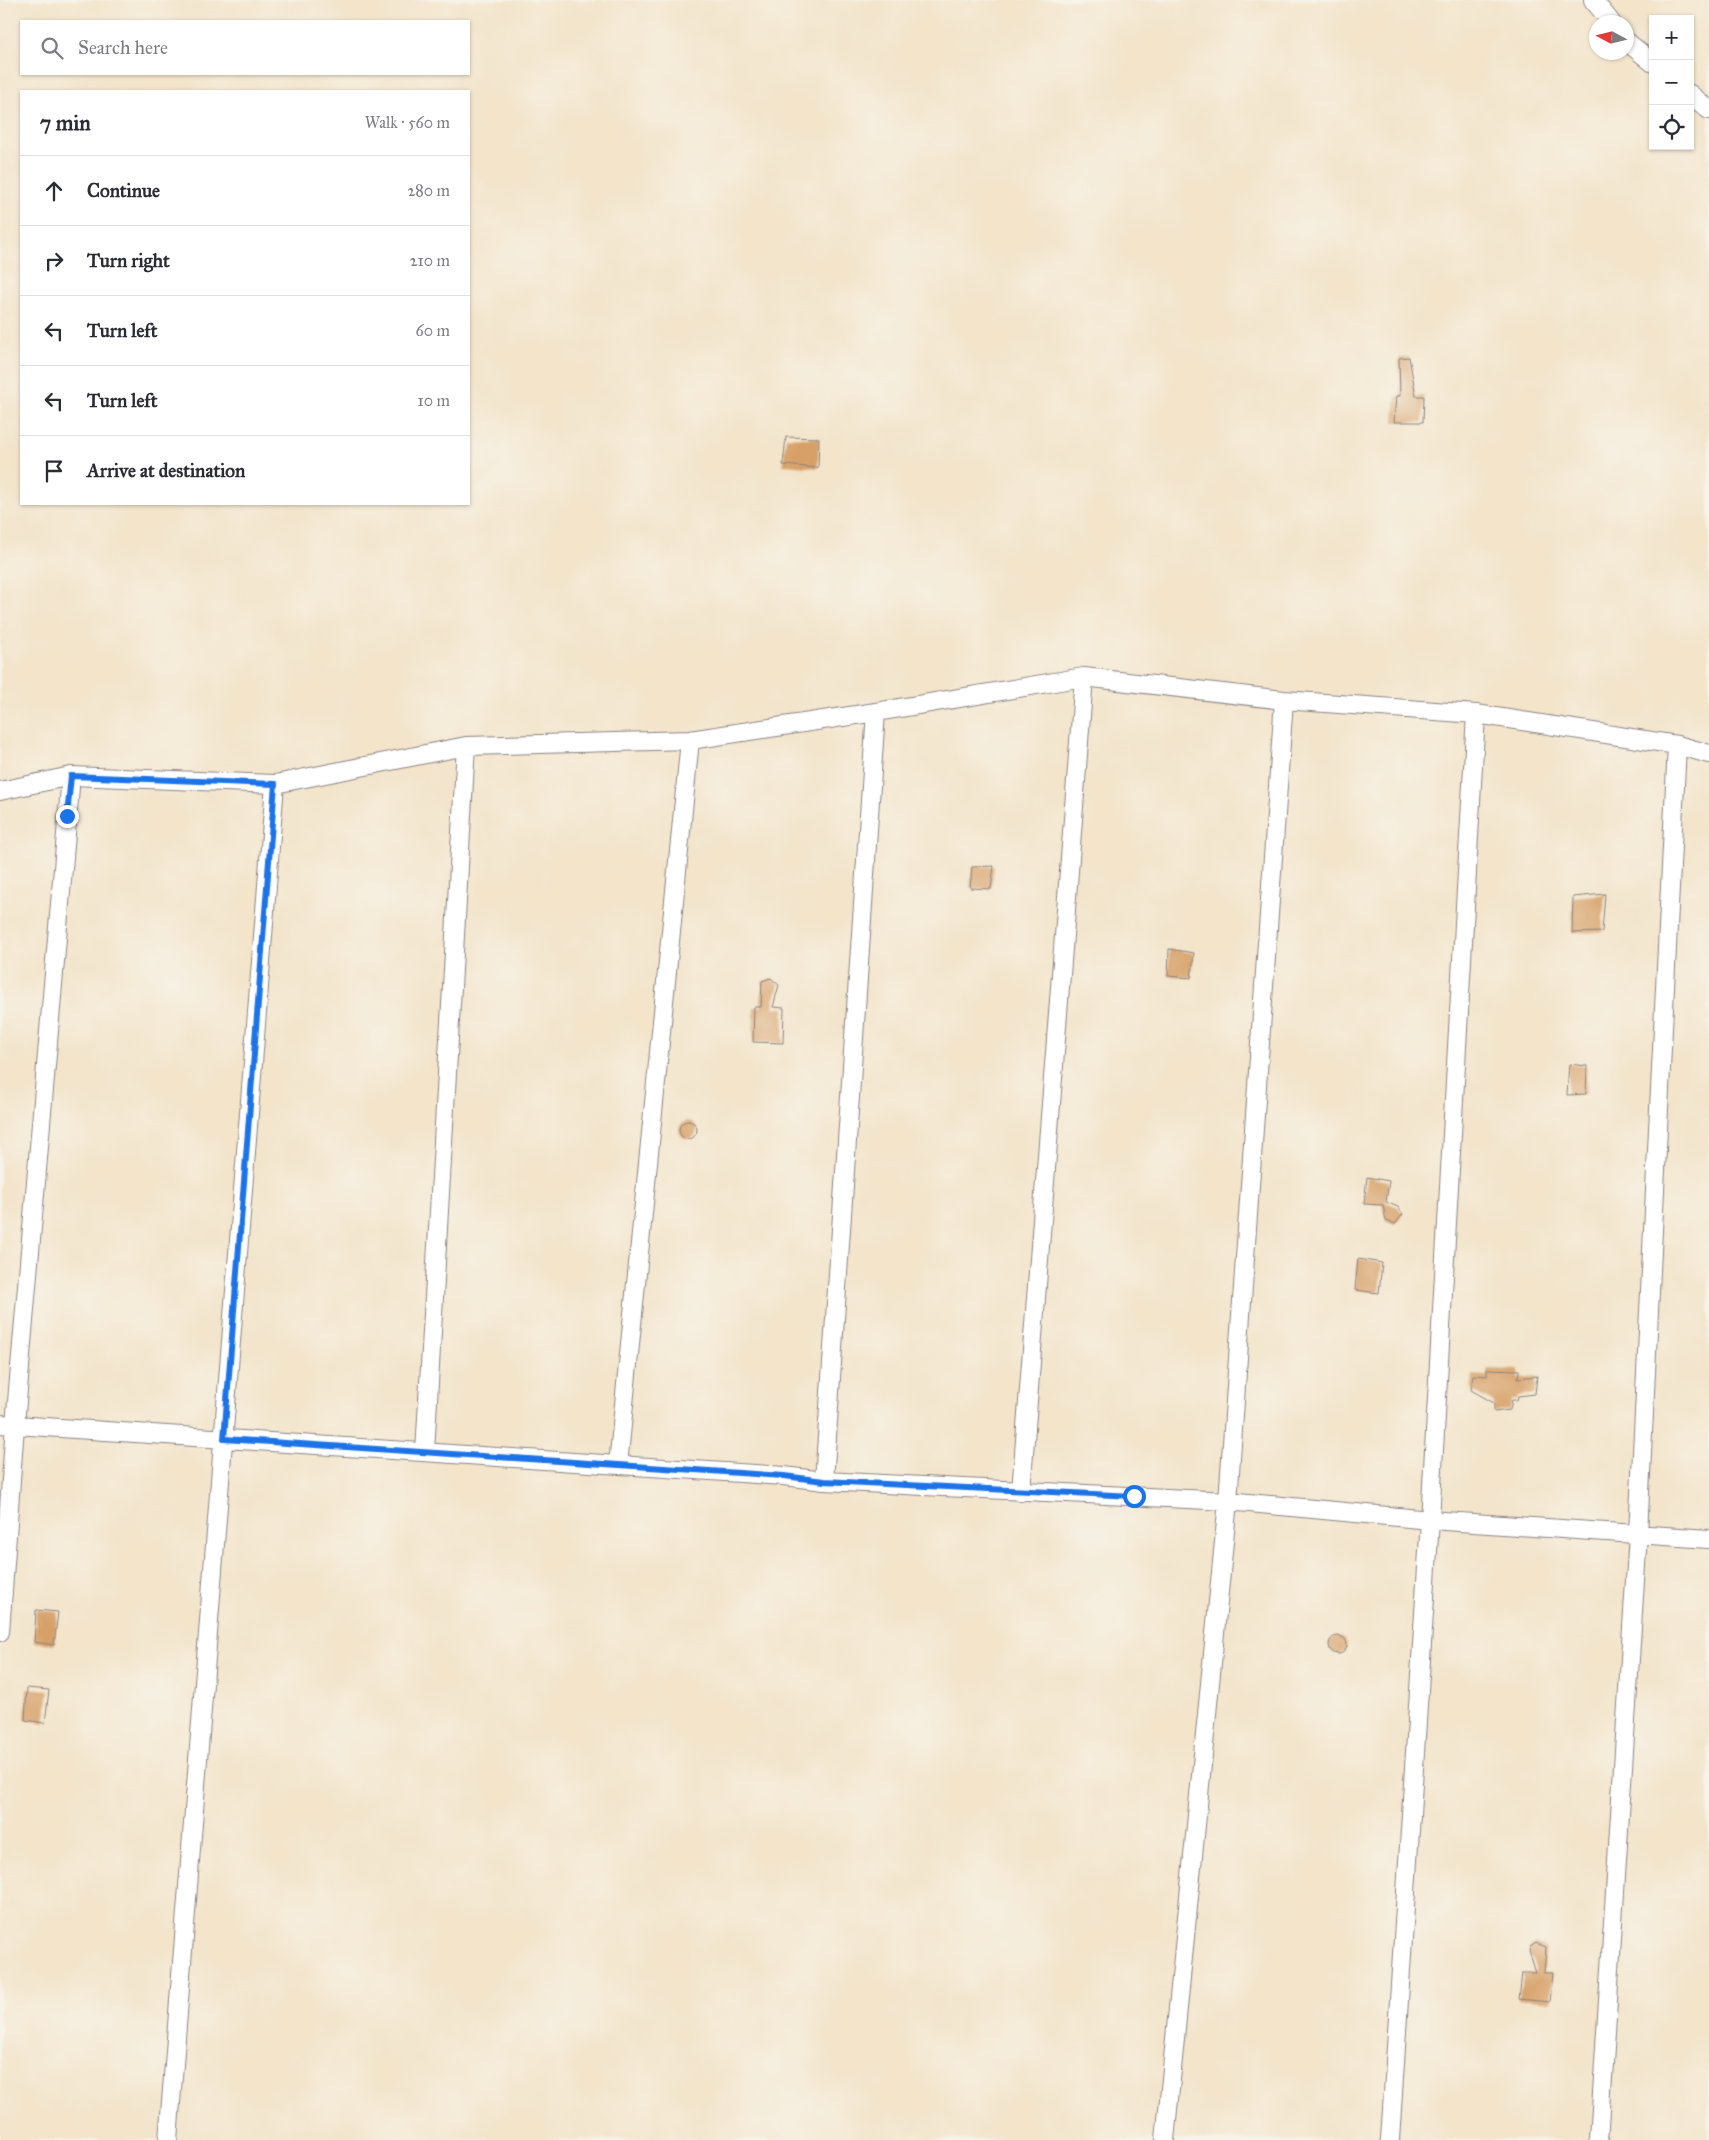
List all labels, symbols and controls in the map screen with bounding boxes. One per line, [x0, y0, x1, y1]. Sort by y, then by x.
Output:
north arrow [1589, 15, 1634, 60]
map controls [1649, 15, 1694, 150]
button: + [1649, 15, 1694, 60]
search box [20, 20, 470, 75]
icon: search [38, 34, 66, 62]
text: Search here [78, 36, 168, 59]
button: − [1649, 60, 1694, 105]
button: locate [1649, 105, 1694, 150]
text: 7 min [40, 110, 91, 136]
text: Walk · 560 m [365, 113, 450, 132]
icon: ahead [40, 177, 68, 205]
text: Continue [87, 179, 160, 202]
text: 280 m [407, 181, 450, 200]
icon: right [40, 247, 68, 275]
text: Turn right [87, 249, 170, 272]
text: 210 m [410, 251, 450, 270]
icon: left [40, 317, 68, 345]
text: Turn left [87, 319, 157, 342]
text: 60 m [416, 321, 450, 340]
icon: left [40, 387, 68, 415]
text: Turn left [87, 389, 157, 412]
text: 10 m [418, 391, 450, 410]
icon: arrive [40, 457, 68, 485]
text: Arrive at destination [87, 459, 245, 482]
route end [56, 805, 79, 828]
route start [1123, 1485, 1146, 1508]

